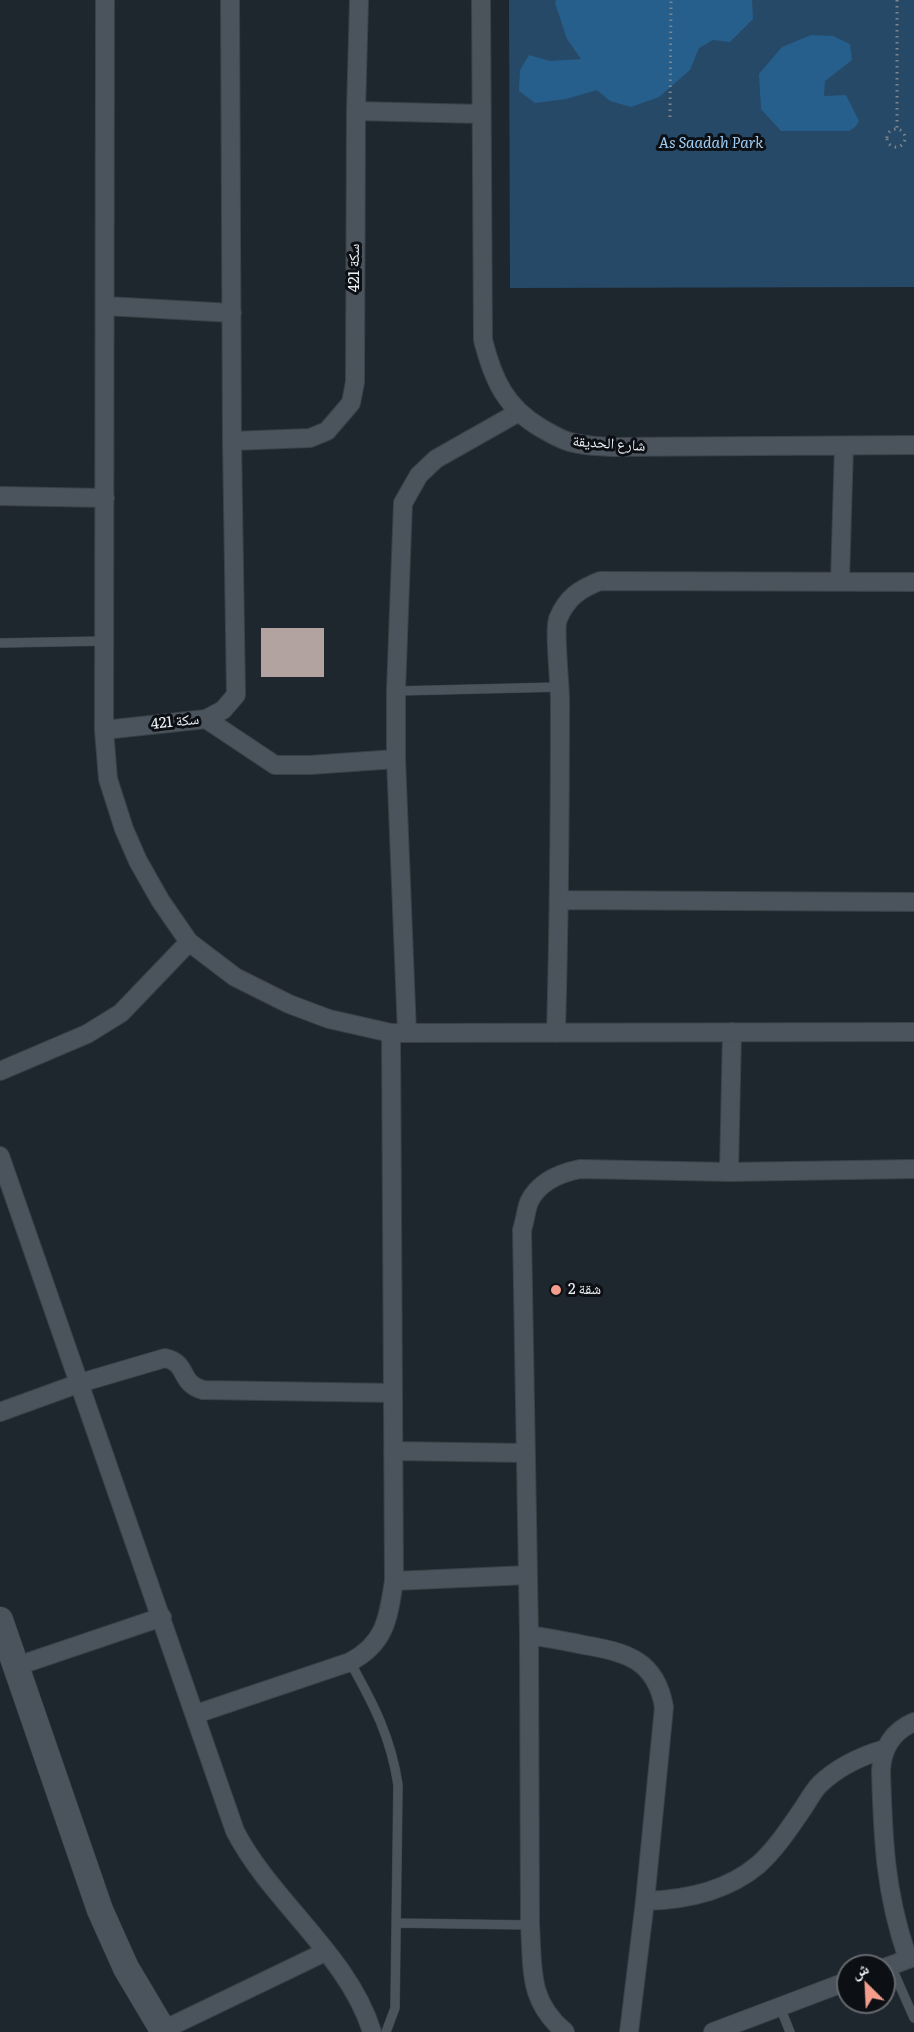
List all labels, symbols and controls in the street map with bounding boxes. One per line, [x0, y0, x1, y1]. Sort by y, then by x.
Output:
park label: As Saadah Park [659, 135, 763, 153]
street label: سكة 421 [346, 244, 364, 292]
street label: شارع الحديقة [572, 432, 646, 456]
street label: سكة 421 [150, 711, 200, 733]
place label: شقة 2 [568, 1281, 601, 1299]
marker: شقة 2 [549, 1283, 563, 1297]
north arrow [836, 1954, 896, 2014]
text: ش [847, 1955, 872, 1984]

